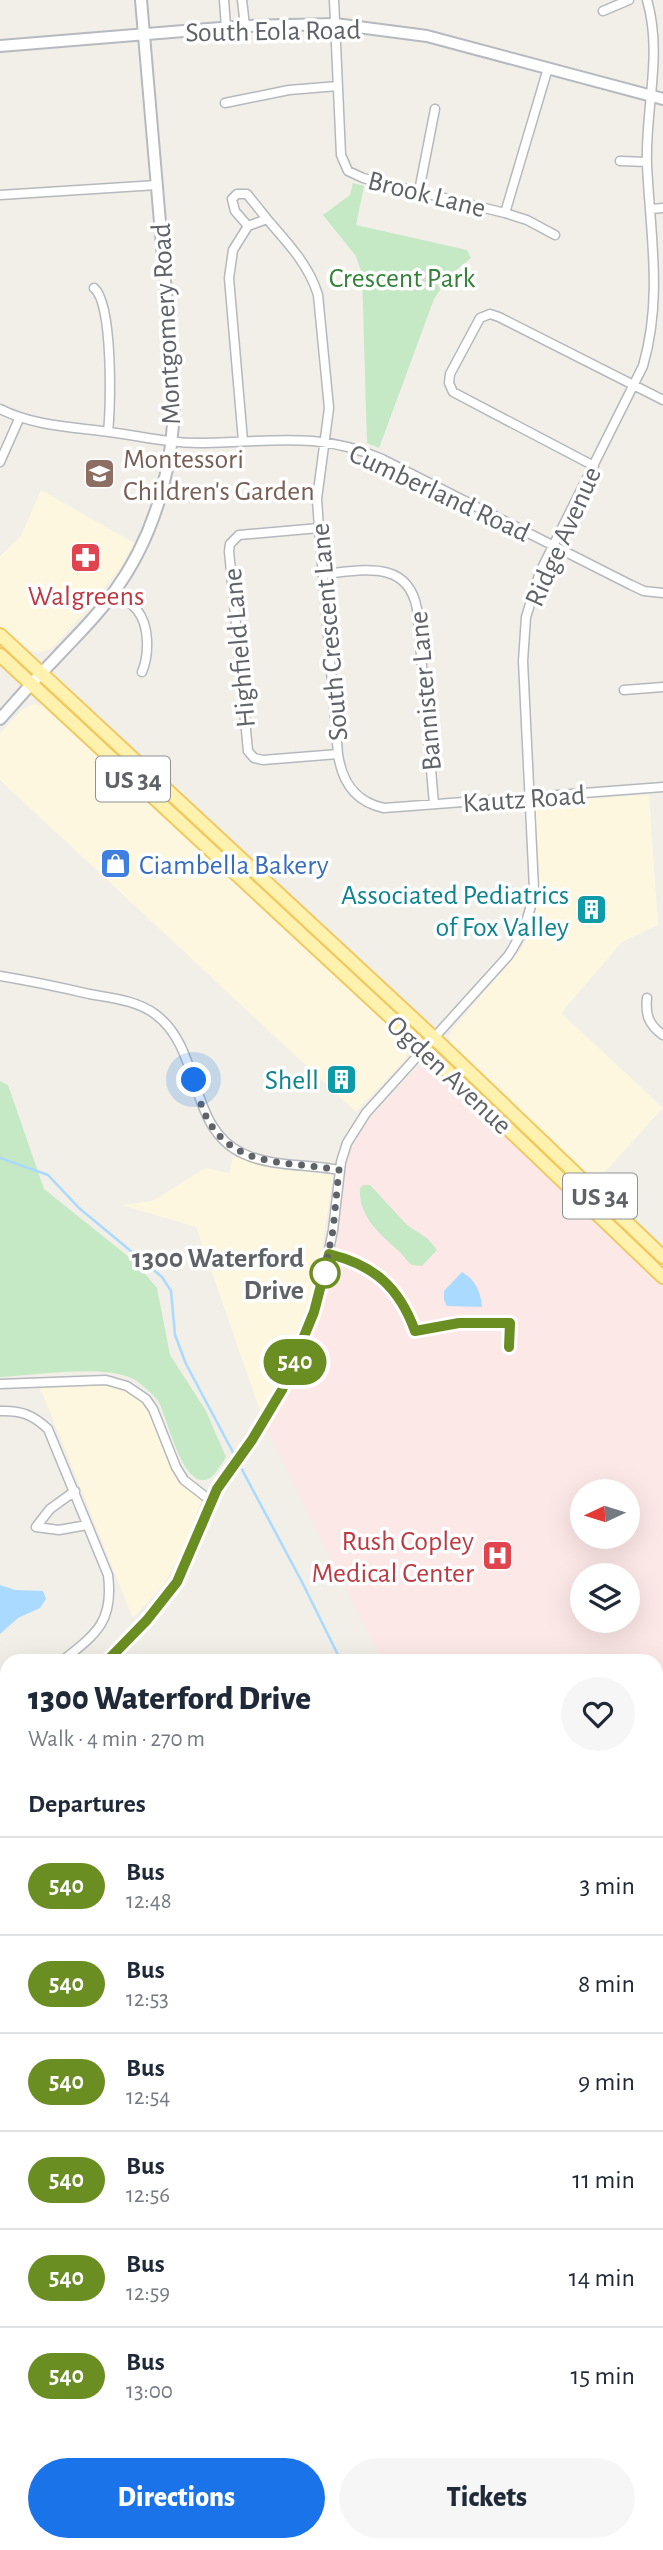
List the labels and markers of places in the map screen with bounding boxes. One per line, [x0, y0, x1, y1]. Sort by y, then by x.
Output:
place label: Montessori Children's Garden [123, 446, 315, 506]
school or university icon: Montessori Children's Garden [83, 457, 117, 491]
pharmacy icon: Walgreens [69, 541, 103, 575]
place label: Walgreens [28, 583, 144, 611]
shop icon: Ciambella Bakery [99, 847, 133, 881]
place label: Ciambella Bakery [139, 852, 329, 880]
place label: Associated Pediatrics of Fox Valley [341, 882, 569, 942]
building icon: Associated Pediatrics of Fox Valley [575, 893, 609, 927]
building icon: Shell [325, 1062, 359, 1096]
place label: Shell [265, 1067, 319, 1095]
place label: 1300 Waterford Drive [132, 1245, 304, 1305]
marker: 1300 Waterford Drive [310, 1258, 340, 1288]
place label: Rush Copley Medical Center [311, 1528, 474, 1588]
hospital icon: Rush Copley Medical Center [480, 1539, 514, 1573]

